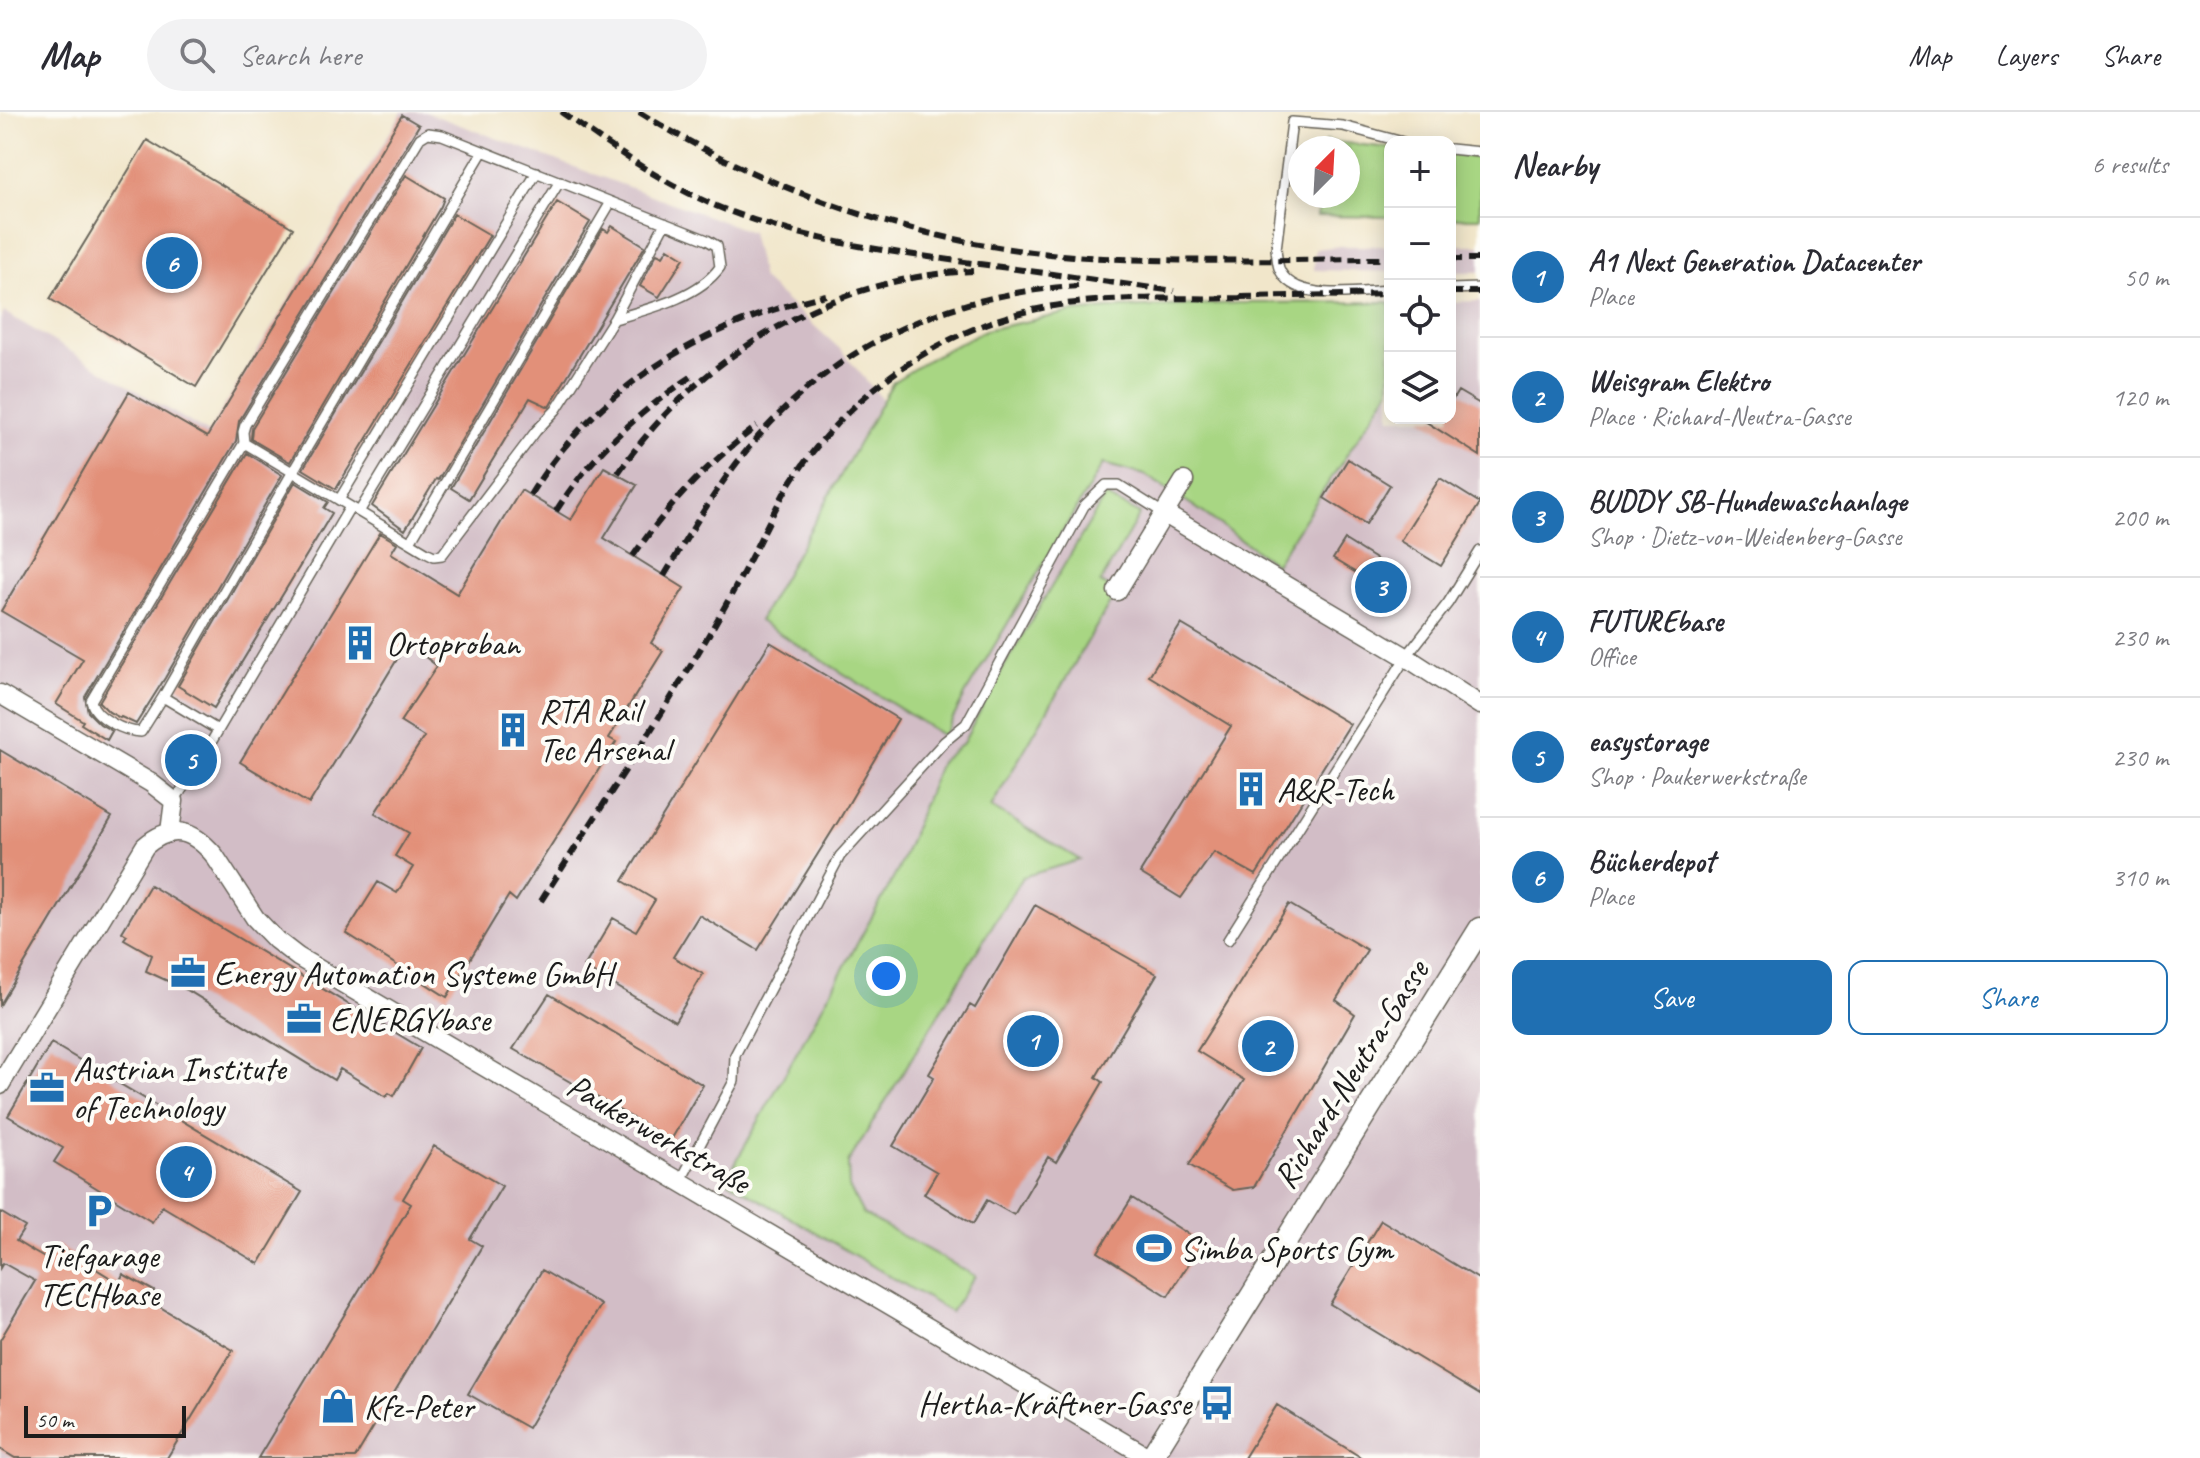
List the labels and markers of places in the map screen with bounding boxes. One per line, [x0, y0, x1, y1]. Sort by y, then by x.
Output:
pin: 6 [146, 233, 198, 293]
pin: 3 [1355, 557, 1407, 617]
place label: Ortoproban [386, 622, 521, 665]
building icon: Ortoproban [341, 624, 379, 662]
place label: RTA Rail Tec Arsenal [539, 689, 676, 771]
building icon: RTA Rail Tec Arsenal [494, 711, 532, 749]
pin: 5 [165, 730, 217, 790]
place label: A&R-Tech [1277, 768, 1395, 811]
building icon: A&R-Tech [1232, 770, 1270, 808]
place label: Energy Automation Systeme GmbH [214, 952, 617, 995]
office icon: Energy Automation Systeme GmbH [169, 954, 207, 992]
place label: ENERGYbase [330, 998, 492, 1041]
office icon: ENERGYbase [285, 1000, 323, 1038]
pin: 1 [1007, 1011, 1059, 1071]
pin: 2 [1242, 1016, 1294, 1076]
place label: Austrian Institute of Technology [73, 1047, 288, 1129]
office icon: Austrian Institute of Technology [28, 1069, 66, 1107]
pin: 4 [160, 1142, 212, 1202]
parking icon: Tiefgarage TECHbase [80, 1192, 118, 1230]
place label: Simba Sports Gym [1180, 1227, 1395, 1270]
sports icon: Simba Sports Gym [1135, 1229, 1173, 1267]
place label: Tiefgarage TECHbase [39, 1234, 161, 1316]
place label: Hertha-Kräftner-Gasse [918, 1382, 1193, 1425]
bus stop icon: Hertha-Kräftner-Gasse [1198, 1384, 1236, 1422]
place label: Kfz-Peter [364, 1385, 476, 1428]
shop icon: Kfz-Peter [319, 1387, 357, 1425]

